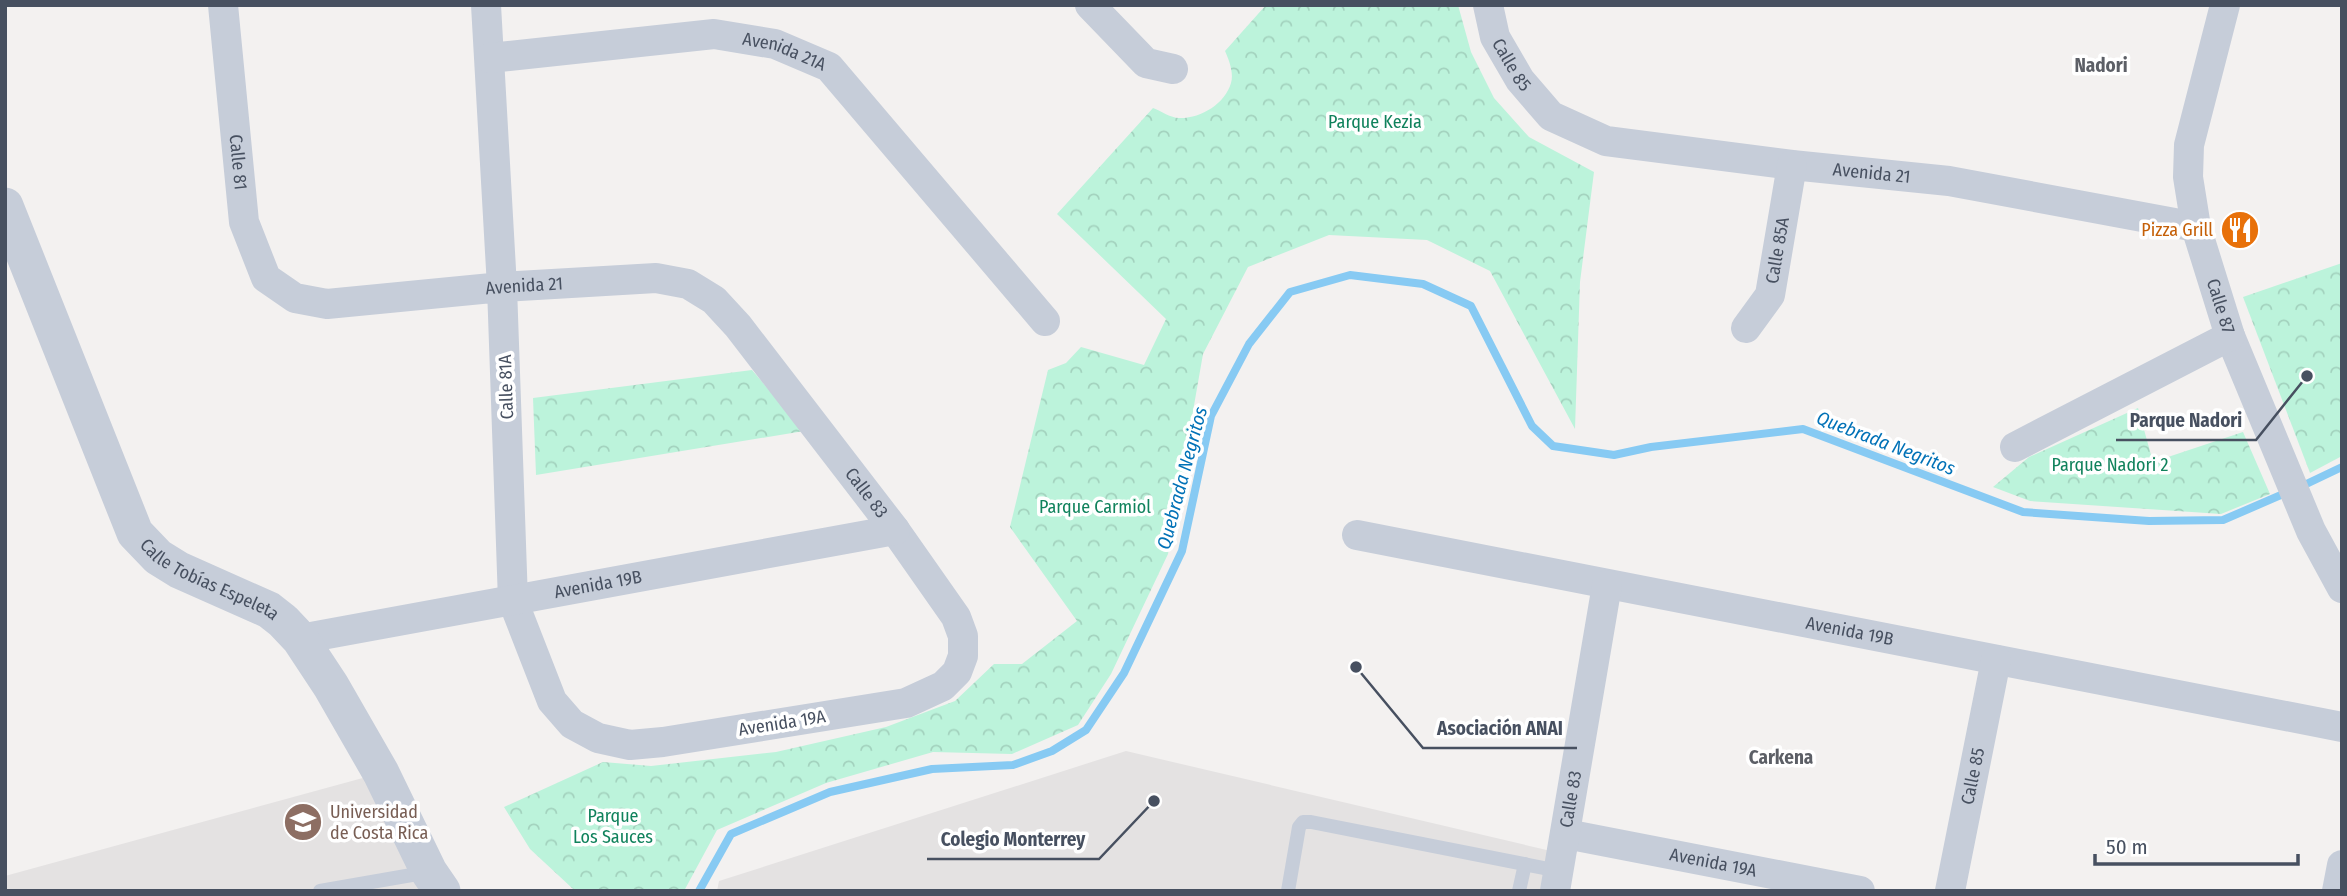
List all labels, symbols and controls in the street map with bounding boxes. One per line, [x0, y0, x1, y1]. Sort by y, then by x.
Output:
street label: Avenida 21A [741, 28, 830, 76]
street label: Calle 85 [1487, 35, 1536, 96]
district label: Nadori [2074, 54, 2128, 77]
park label: Parque Kezia [1328, 111, 1422, 133]
street label: Calle 81 [225, 133, 252, 191]
street label: Avenida 21 [1832, 158, 1911, 188]
restaurant icon: Pizza Grill [2219, 209, 2261, 251]
street label: Calle 85A [1761, 215, 1794, 285]
place label: Pizza Grill [2141, 219, 2213, 241]
street label: Avenida 21 [484, 272, 564, 300]
street label: Calle 87 [2202, 276, 2240, 336]
street label: Calle 81A [494, 354, 518, 420]
callout: Parque Nadori [2116, 400, 2256, 440]
water label: Quebrada Negritos [1152, 404, 1212, 552]
water label: Quebrada Negritos [1813, 406, 1959, 480]
text: Parque Nadori [2130, 409, 2242, 432]
park label: Parque Nadori 2 [2051, 454, 2169, 476]
street label: Calle 83 [840, 463, 893, 522]
park label: Parque Carmiol [1039, 496, 1151, 518]
street label: Calle Tobías Espeleta [135, 534, 284, 625]
street label: Avenida 19B [552, 566, 644, 603]
street label: Avenida 19B [1804, 612, 1896, 650]
street label: Avenida 19A [737, 705, 828, 741]
callout: Asociación ANAI [1423, 708, 1577, 748]
text: Asociación ANAI [1436, 717, 1563, 740]
district label: Carkena [1749, 746, 1813, 769]
street label: Calle 85 [1956, 746, 1989, 807]
street label: Calle 83 [1555, 769, 1586, 829]
school or university icon: Universidad de Costa Rica [282, 801, 324, 843]
place label: Universidad de Costa Rica [330, 801, 428, 844]
park label: Parque Los Sauces [573, 805, 653, 848]
callout: Colegio Monterrey [927, 819, 1099, 859]
scale bar [2095, 822, 2298, 866]
text: Colegio Monterrey [941, 828, 1086, 851]
text: 50 m [2106, 834, 2148, 860]
street label: Avenida 19A [1668, 843, 1759, 882]

